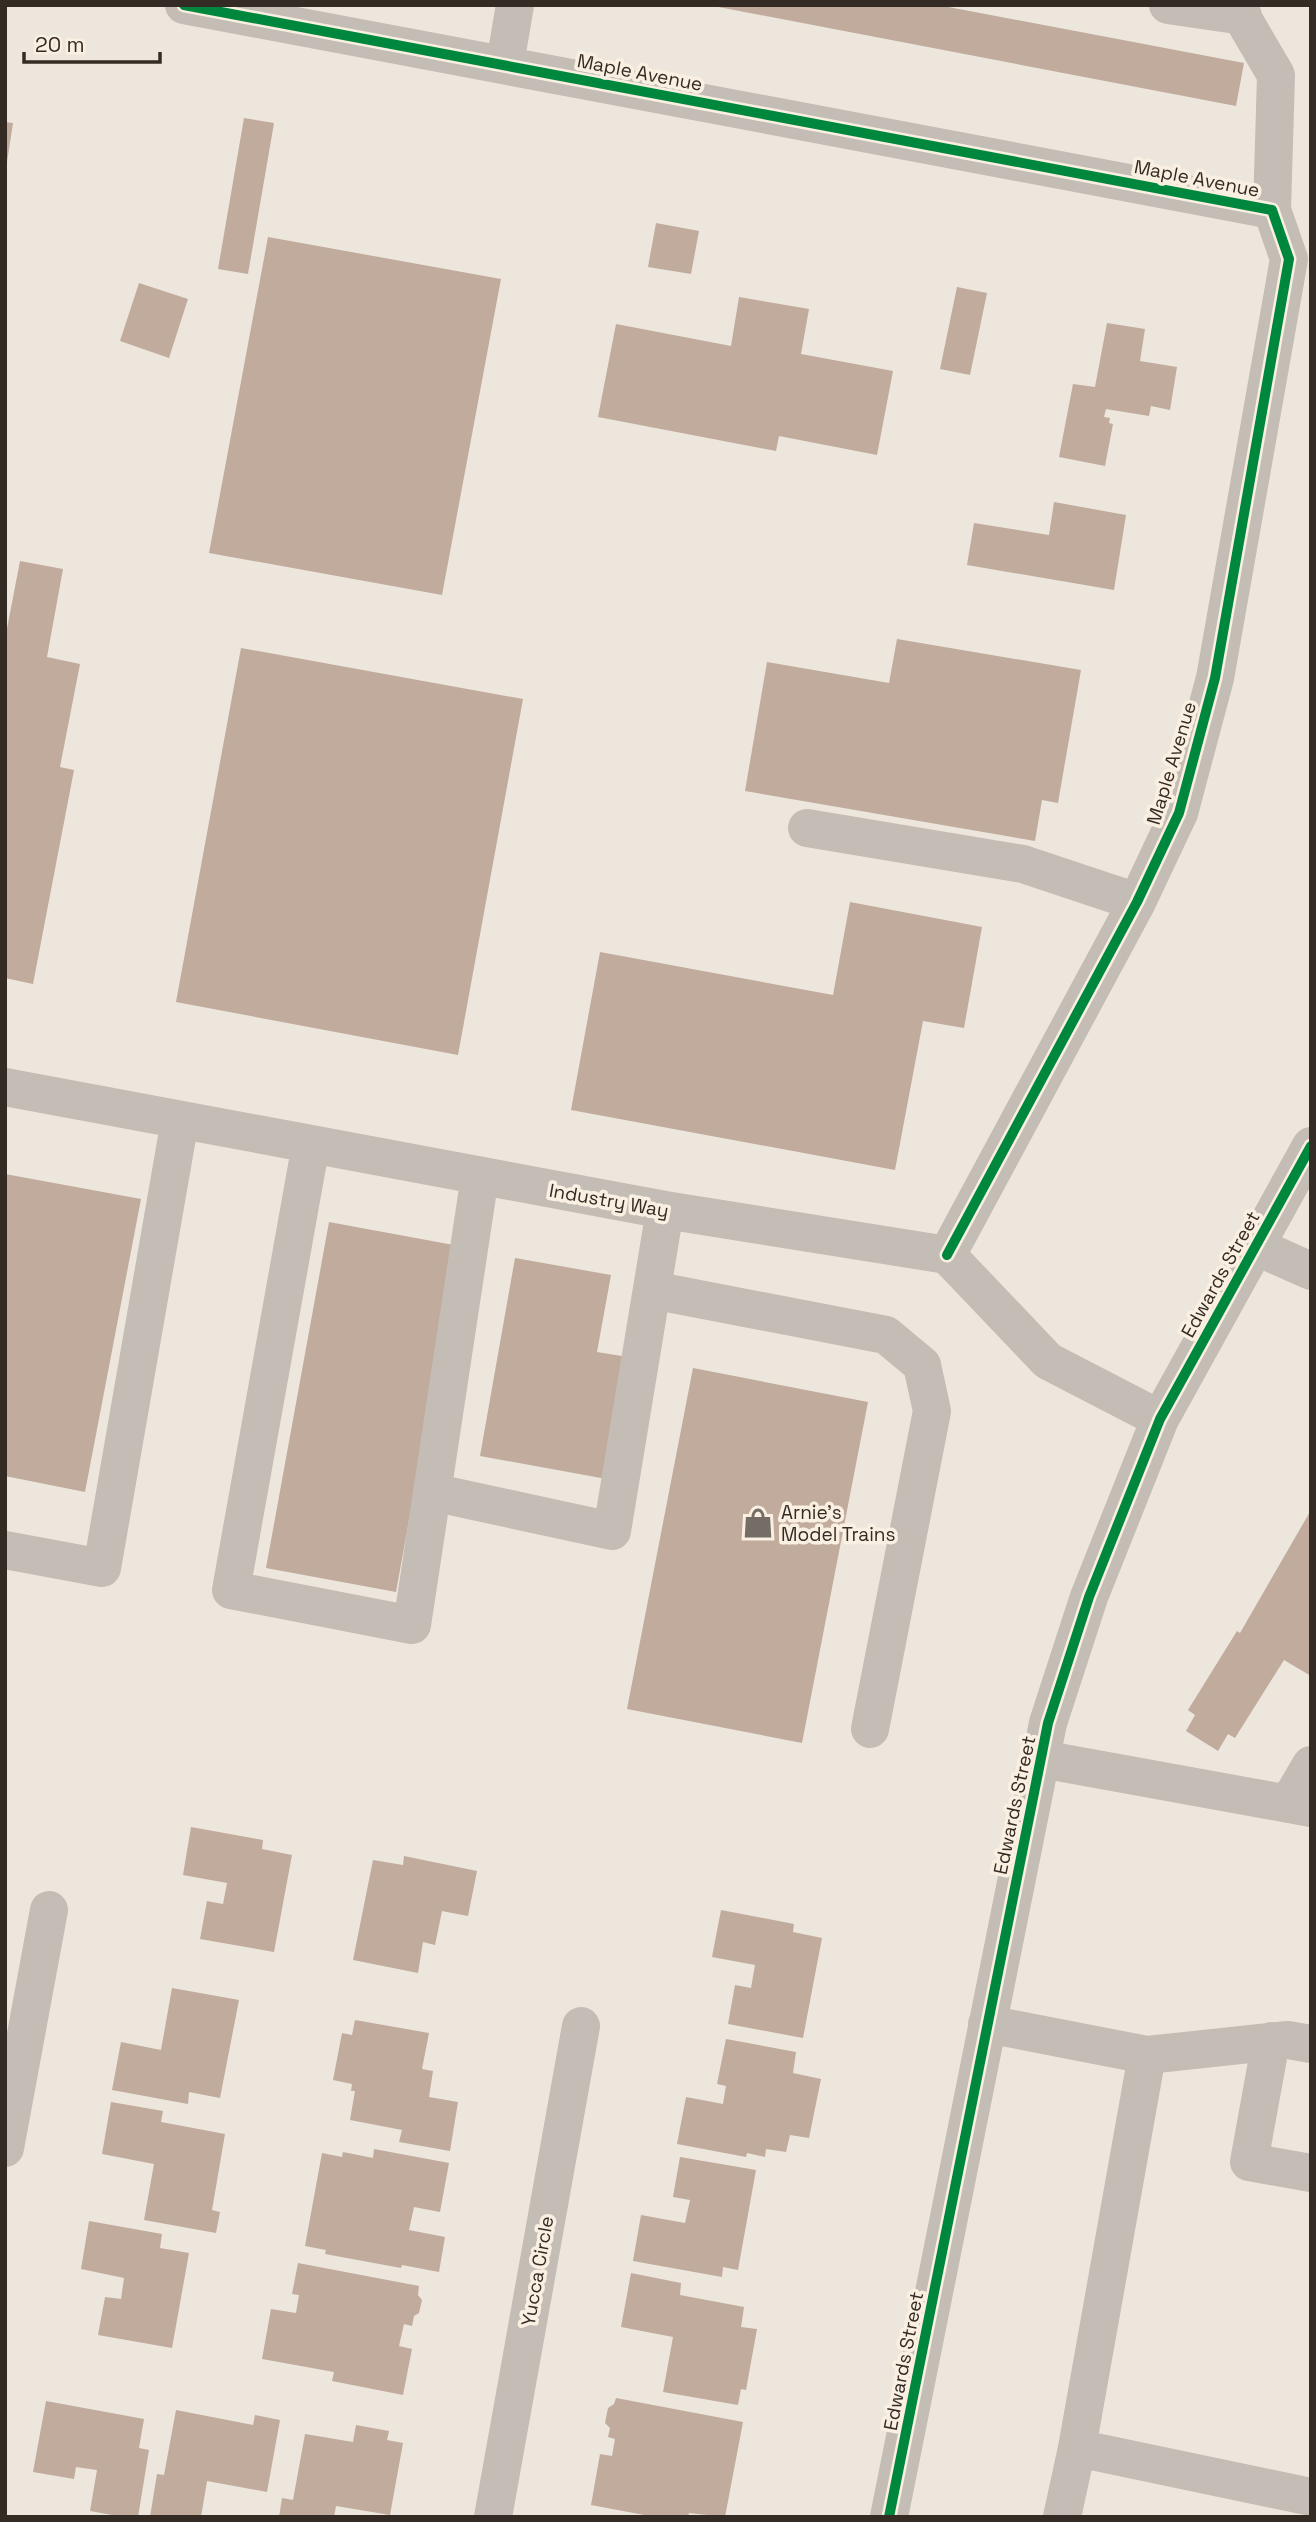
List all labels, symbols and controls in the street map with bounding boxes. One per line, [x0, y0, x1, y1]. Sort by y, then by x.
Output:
scale bar [24, 21, 161, 65]
text: 20 m [35, 31, 85, 58]
street label: Maple Avenue [575, 48, 705, 97]
street label: Maple Avenue [1132, 154, 1262, 203]
street label: Maple Avenue [1141, 699, 1202, 828]
street label: Industry Way [547, 1178, 671, 1223]
street label: Edwards Street [1175, 1207, 1266, 1342]
place label: Arnie's Model Trains [781, 1500, 896, 1547]
shop icon: Arnie's Model Trains [741, 1506, 775, 1540]
street label: Edwards Street [988, 1734, 1041, 1877]
street label: Yucca Circle [516, 2214, 559, 2328]
street label: Edwards Street [878, 2290, 929, 2433]

